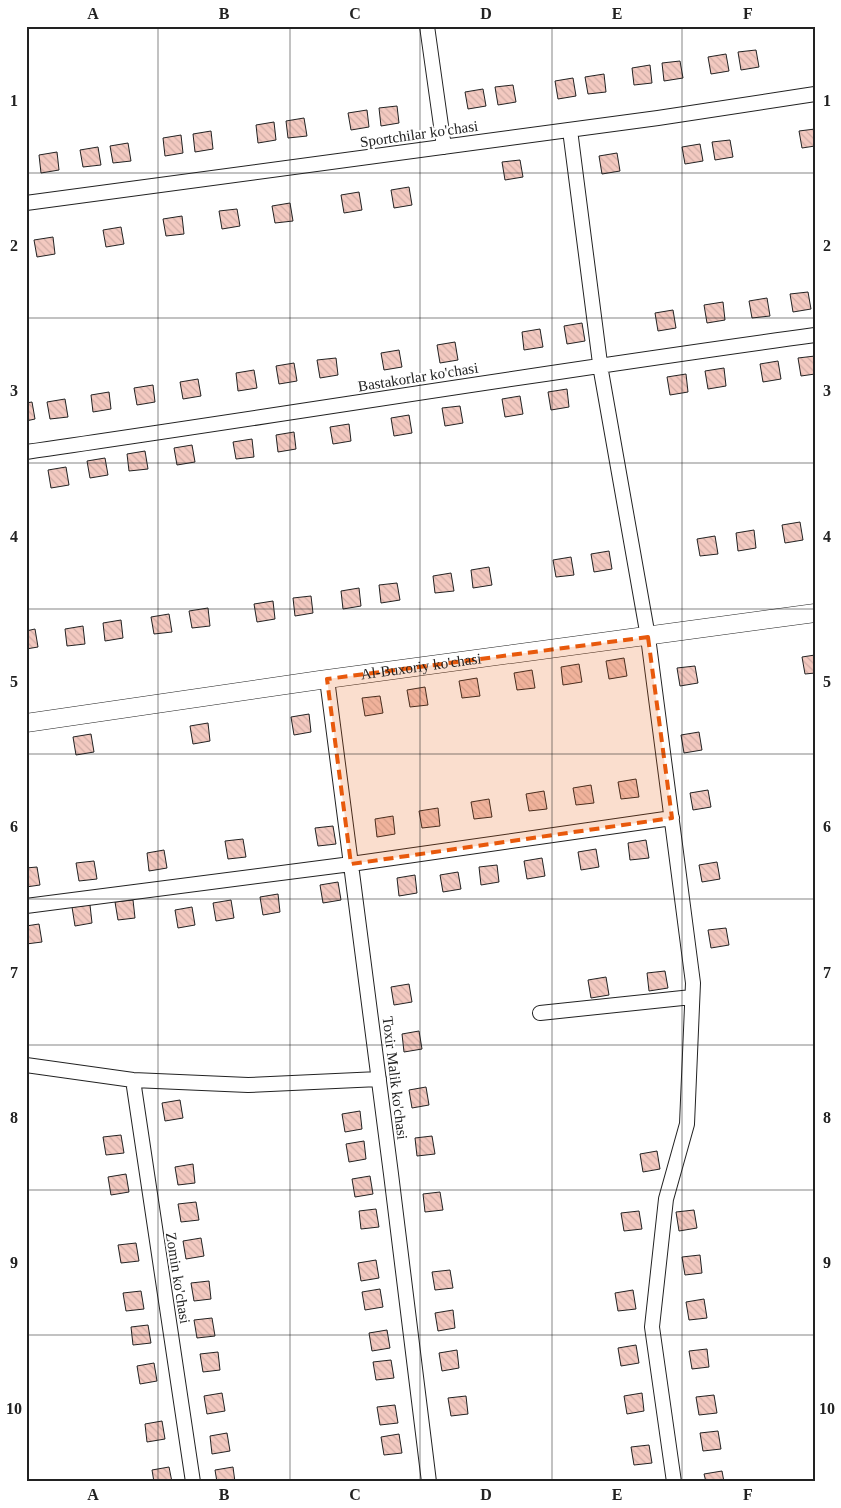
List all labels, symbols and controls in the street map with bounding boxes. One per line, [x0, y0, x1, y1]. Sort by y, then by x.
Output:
text: A [87, 5, 99, 22]
text: B [219, 5, 230, 22]
text: C [349, 5, 361, 22]
text: D [480, 5, 492, 22]
text: E [612, 5, 622, 22]
text: F [743, 5, 753, 22]
text: 1 [10, 92, 18, 109]
text: 1 [823, 92, 831, 109]
street label: Sportchilar ko'chasi [359, 118, 479, 150]
text: 2 [10, 237, 18, 254]
text: 2 [823, 237, 831, 254]
street label: Bastakorlar ko'chasi [357, 360, 479, 394]
text: 3 [10, 382, 18, 399]
text: 3 [823, 382, 831, 399]
text: 4 [10, 528, 18, 545]
text: 4 [823, 528, 831, 545]
street label: Al-Buxoriy ko'chasi [360, 650, 482, 682]
text: 5 [10, 673, 18, 690]
text: 5 [823, 673, 831, 690]
text: 6 [10, 818, 18, 835]
text: 6 [823, 818, 831, 835]
text: 7 [10, 964, 18, 981]
text: 7 [823, 964, 831, 981]
street label: Toxir Malik ko'chasi [379, 1015, 411, 1141]
text: 8 [10, 1109, 18, 1126]
text: 8 [823, 1109, 831, 1126]
street label: Zomin ko'chasi [163, 1231, 193, 1325]
text: 9 [10, 1254, 18, 1271]
text: 9 [823, 1254, 831, 1271]
text: 10 [6, 1400, 22, 1417]
text: 10 [819, 1400, 835, 1417]
text: A [87, 1486, 99, 1503]
text: B [219, 1486, 230, 1503]
text: C [349, 1486, 361, 1503]
text: D [480, 1486, 492, 1503]
text: E [612, 1486, 622, 1503]
text: F [743, 1486, 753, 1503]

